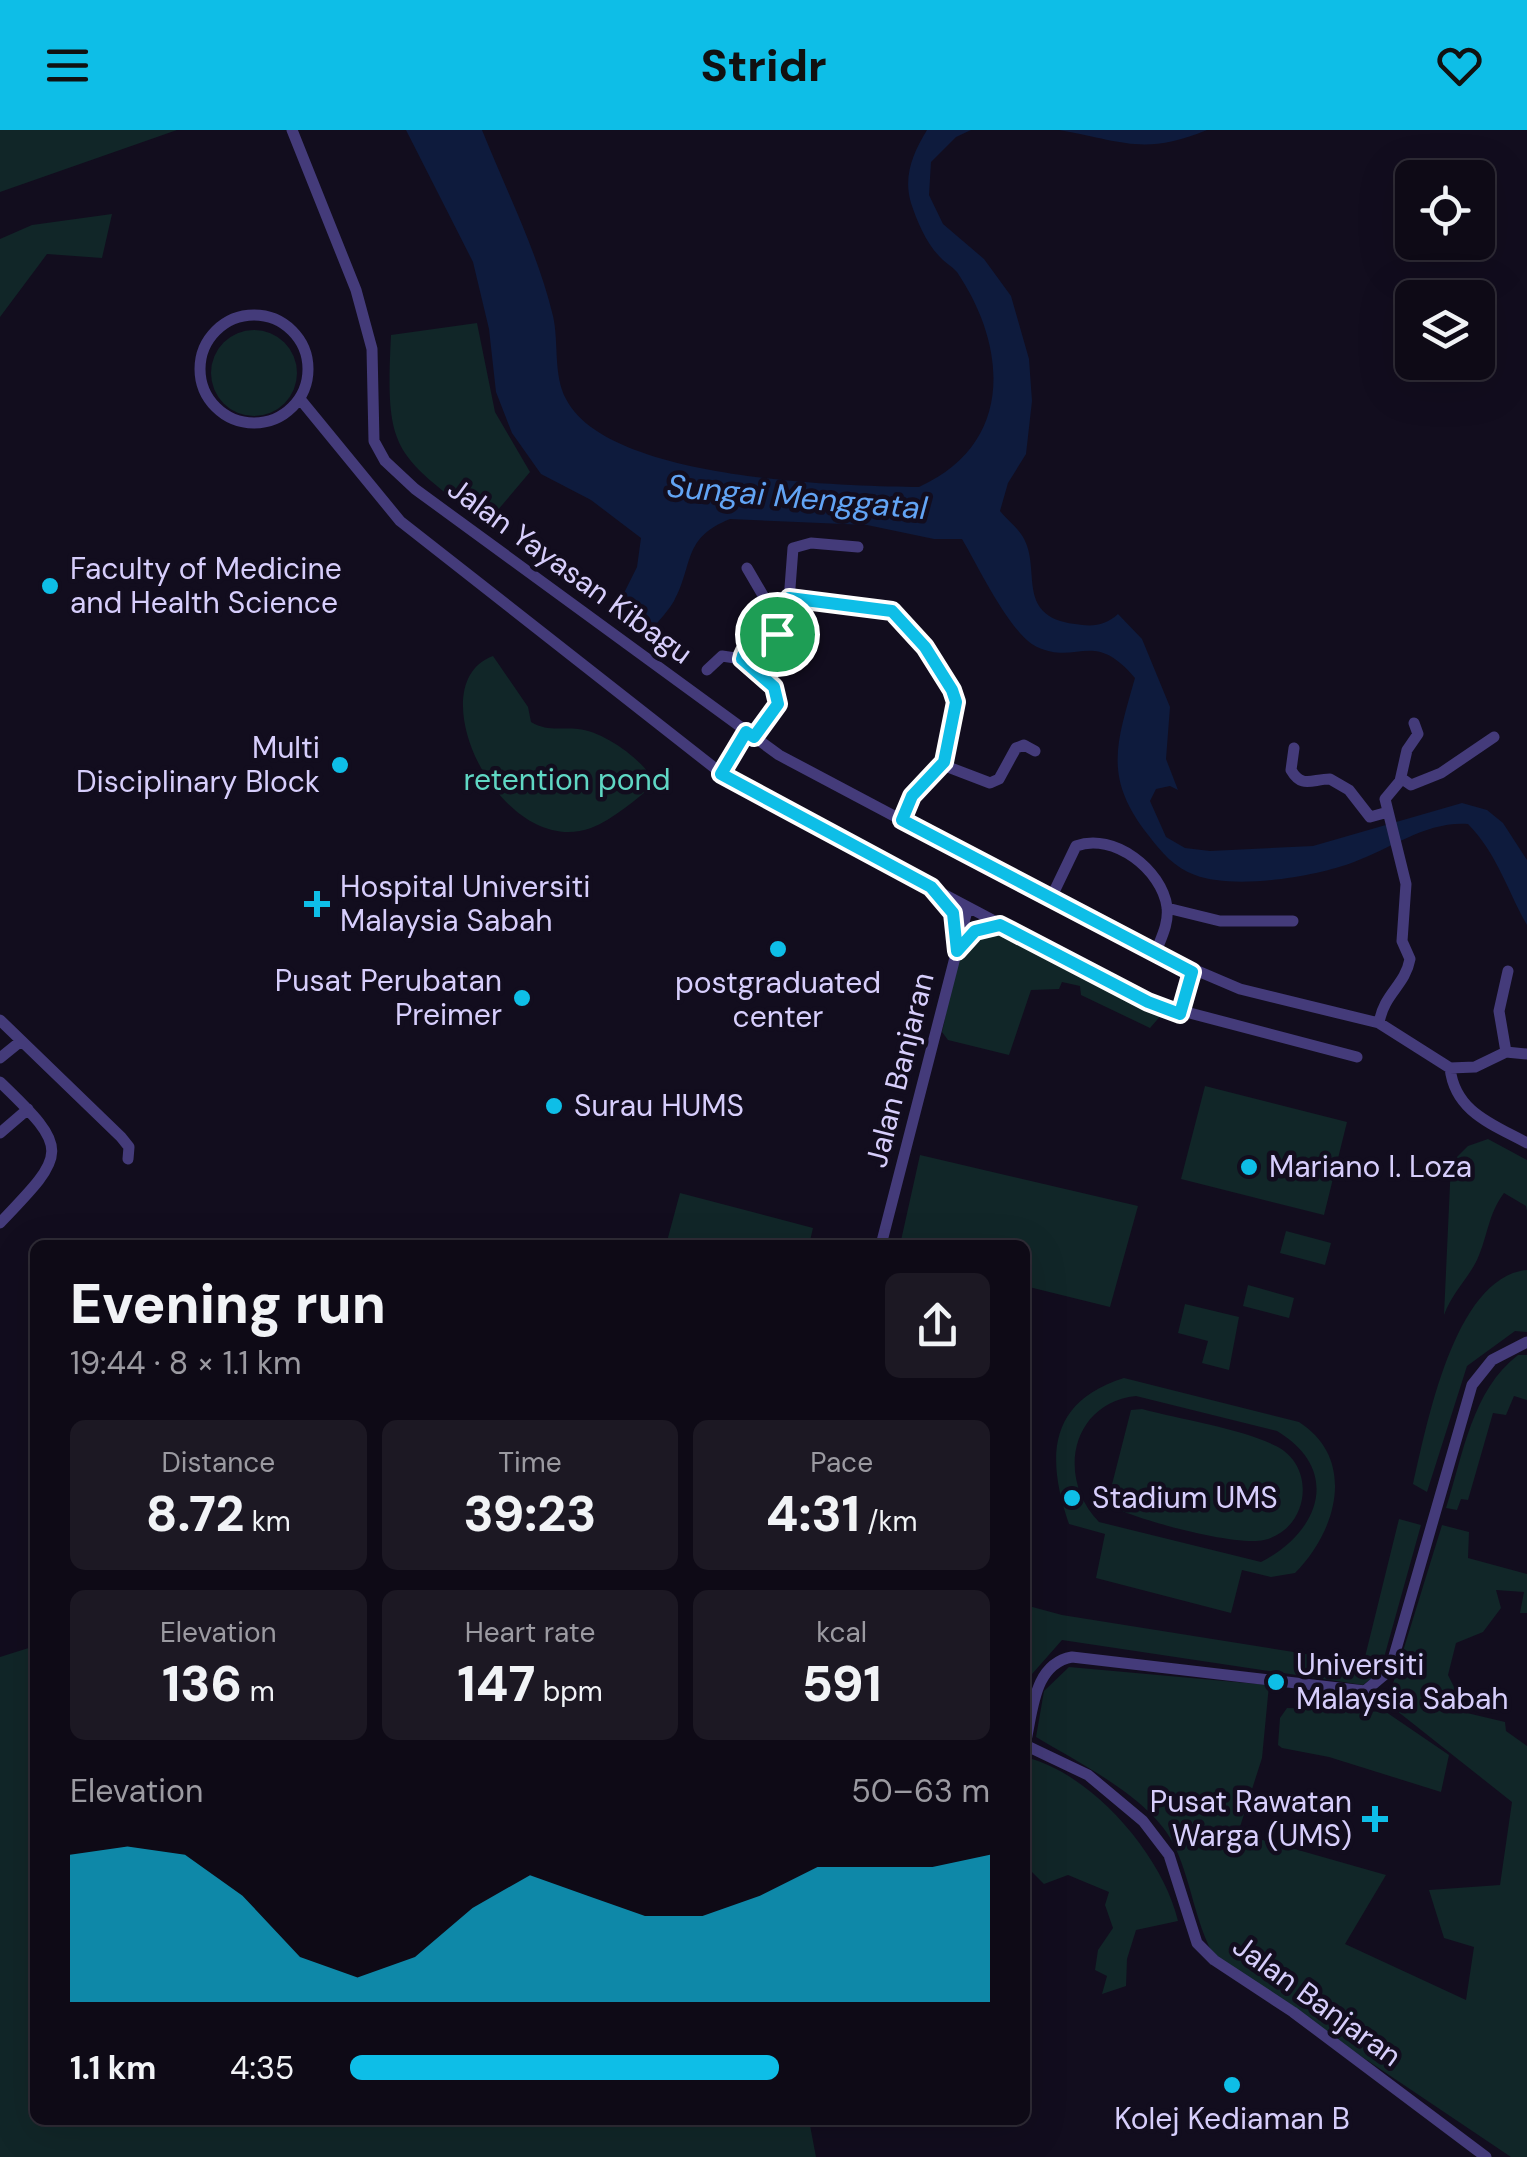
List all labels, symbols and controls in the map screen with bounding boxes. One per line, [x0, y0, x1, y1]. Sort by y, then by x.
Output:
text: Stridr [700, 36, 827, 95]
icon: menu [40, 38, 95, 93]
icon: heart [1432, 38, 1487, 93]
map controls [1395, 160, 1495, 380]
button: locate [1395, 160, 1495, 260]
button: layers [1395, 280, 1495, 380]
water label: Sungai Menggatal [665, 465, 930, 529]
street label: Jalan Yayasan Kibagu [440, 469, 700, 672]
place label: Faculty of Medicine and Health Science [70, 549, 342, 622]
marker: Faculty of Medicine and Health Science [39, 575, 61, 597]
pin [735, 592, 820, 677]
icon: arrive [750, 607, 805, 662]
place label: Multi Disciplinary Block [76, 728, 320, 801]
marker: Multi Disciplinary Block [329, 754, 351, 776]
park label: retention pond [463, 760, 671, 799]
place label: Hospital Universiti Malaysia Sabah [340, 867, 591, 940]
marker: Hospital Universiti Malaysia Sabah [304, 891, 330, 917]
marker: postgraduated center [767, 938, 789, 960]
place label: Pusat Perubatan Preimer [275, 961, 502, 1034]
place label: postgraduated center [675, 963, 881, 1036]
street label: Jalan Banjaran [856, 968, 943, 1171]
marker: Pusat Perubatan Preimer [511, 987, 533, 1009]
place label: Surau HUMS [574, 1086, 744, 1125]
marker: Surau HUMS [543, 1095, 565, 1117]
place label: Mariano I. Loza [1269, 1147, 1472, 1186]
marker: Mariano I. Loza [1238, 1156, 1260, 1178]
text: Evening run [70, 1268, 386, 1340]
button: share [885, 1273, 990, 1378]
text: 19:44 · 8 × 1.1 km [70, 1342, 302, 1384]
text: Distance [162, 1444, 275, 1481]
text: Time [498, 1444, 562, 1481]
text: Pace [810, 1444, 873, 1481]
place label: Stadium UMS [1092, 1478, 1278, 1517]
text: 8.72 [146, 1481, 244, 1547]
text: 39:23 [464, 1481, 596, 1547]
text: 4:31 [766, 1481, 860, 1547]
marker: Stadium UMS [1061, 1487, 1083, 1509]
text: km [244, 1503, 291, 1540]
text: /km [860, 1503, 917, 1540]
text: Elevation [160, 1614, 277, 1651]
text: Heart rate [465, 1614, 595, 1651]
text: kcal [816, 1614, 867, 1651]
place label: Universiti Malaysia Sabah [1296, 1645, 1509, 1718]
text: 136 [162, 1651, 242, 1717]
text: 147 [457, 1651, 535, 1717]
text: 591 [802, 1651, 882, 1717]
marker: Universiti Malaysia Sabah [1265, 1671, 1287, 1693]
text: m [242, 1673, 275, 1710]
text: bpm [535, 1673, 603, 1710]
text: Elevation [70, 1770, 203, 1812]
text: 50–63 m [851, 1770, 990, 1812]
place label: Pusat Rawatan Warga (UMS) [1150, 1782, 1352, 1855]
marker: Pusat Rawatan Warga (UMS) [1362, 1806, 1388, 1832]
street label: Jalan Banjaran [1225, 1926, 1409, 2075]
text: 1.1 km [70, 2047, 156, 2089]
text: 4:35 [230, 2047, 294, 2089]
marker: Kolej Kediaman B [1221, 2074, 1243, 2096]
place label: Kolej Kediaman B [1114, 2099, 1350, 2138]

